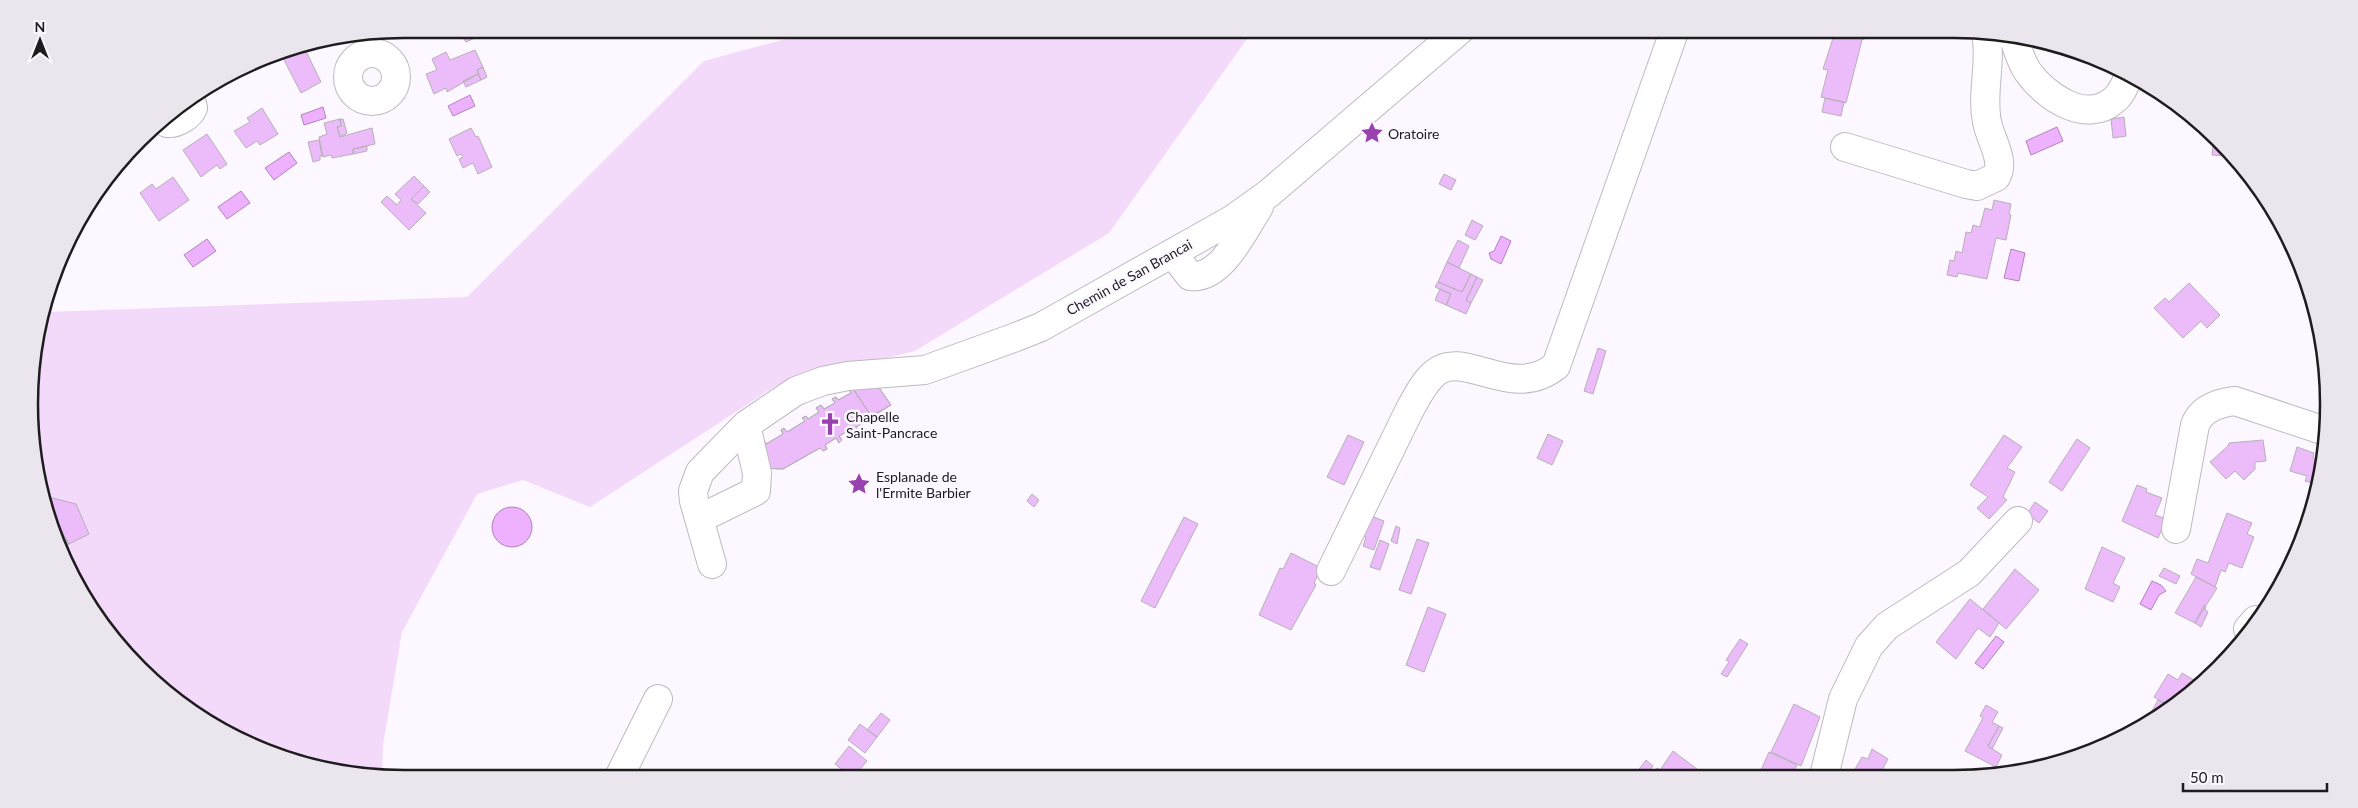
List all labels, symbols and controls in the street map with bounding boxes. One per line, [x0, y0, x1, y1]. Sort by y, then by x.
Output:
north arrow [15, 15, 65, 65]
text: N [35, 18, 45, 35]
place icon: Oratoire [1359, 120, 1385, 146]
place label: Oratoire [1388, 125, 1439, 142]
street label: Chemin de San Brancai [1063, 235, 1195, 319]
place label: Chapelle Saint-Pancrace [846, 408, 937, 441]
church icon: Chapelle Saint-Pancrace [817, 411, 843, 437]
place label: Esplanade de l'Ermite Barbier [876, 468, 971, 501]
place icon: Esplanade de l'Ermite Barbier [846, 471, 872, 497]
scale bar [2183, 760, 2327, 792]
text: 50 m [2190, 768, 2224, 786]

